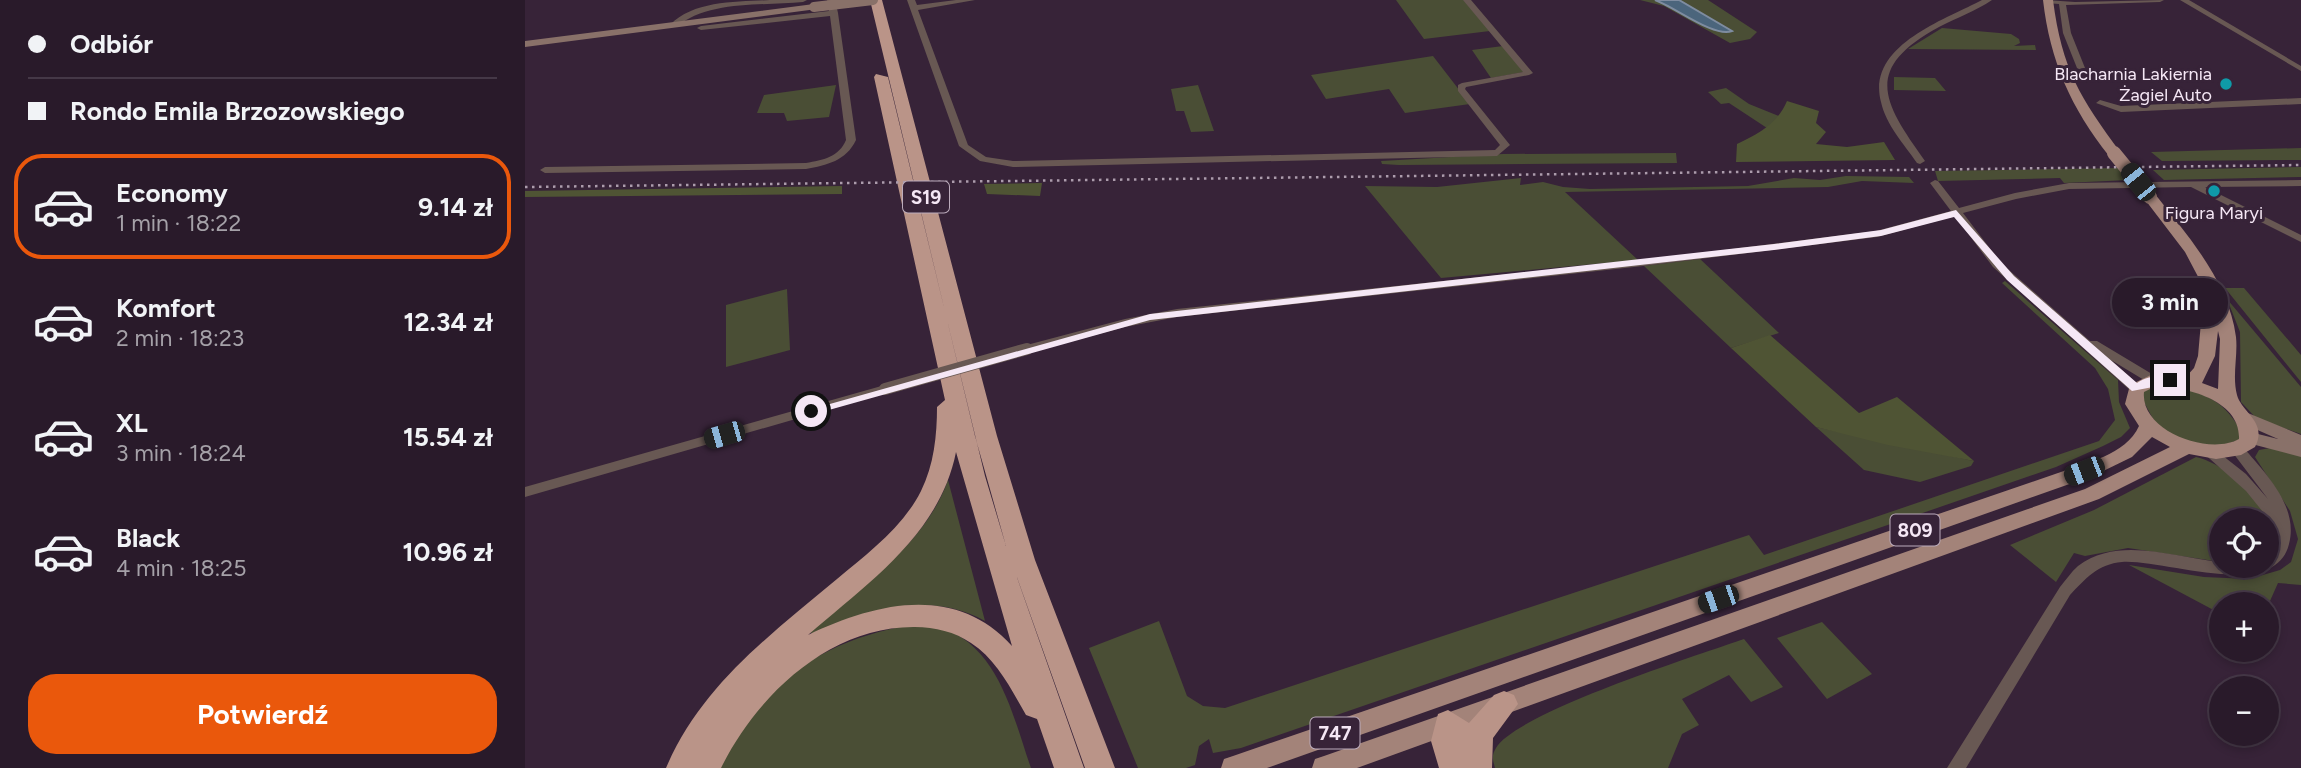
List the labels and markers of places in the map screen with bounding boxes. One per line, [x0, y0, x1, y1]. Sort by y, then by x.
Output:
place label: Blacharnia Lakiernia Żagiel Auto [2054, 63, 2212, 106]
marker: Blacharnia Lakiernia Żagiel Auto [2218, 76, 2234, 92]
marker: Figura Maryi [2206, 183, 2222, 199]
place label: Figura Maryi [2165, 202, 2263, 224]

